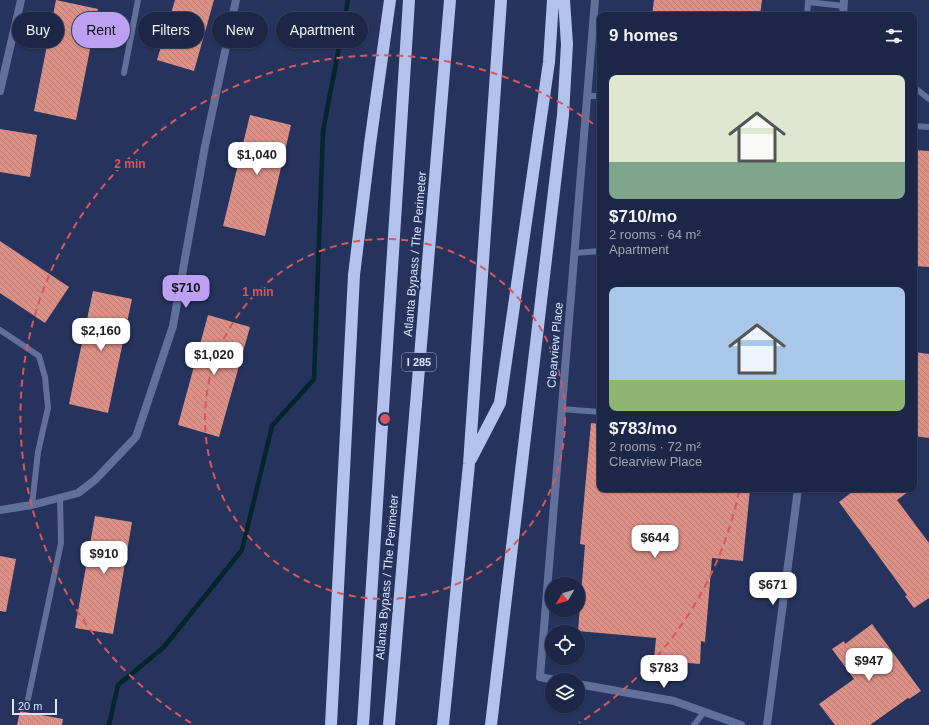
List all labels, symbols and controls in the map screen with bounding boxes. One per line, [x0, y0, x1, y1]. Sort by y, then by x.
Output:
chip: Buy [12, 12, 64, 48]
chip: Rent [72, 12, 130, 48]
chip: Filters [138, 12, 204, 48]
chip: New [212, 12, 268, 48]
chip: Apartment [276, 12, 368, 48]
icon: filters [883, 25, 905, 47]
text: 9 homes [609, 26, 678, 45]
icon: home [721, 101, 793, 173]
pin: $1,040 [224, 142, 290, 176]
text: $1,040 [237, 147, 277, 162]
text: 2 min [114, 157, 146, 171]
street label: Atlanta Bypass / The Perimeter [401, 171, 429, 337]
text: $710/mo [609, 207, 677, 226]
text: 2 rooms · 64 m² [609, 227, 701, 242]
text: Apartment [609, 242, 669, 257]
pin: $710 [162, 275, 210, 309]
text: $710 [172, 280, 200, 295]
text: 1 min [242, 285, 274, 299]
street label: Clearview Place [544, 301, 566, 388]
icon: home [721, 313, 793, 385]
pin: $2,160 [68, 318, 134, 352]
text: $2,160 [81, 323, 121, 338]
pin: $1,020 [181, 342, 247, 376]
text: $1,020 [194, 347, 234, 362]
road number: I 285 [402, 353, 436, 371]
centre of rings [378, 412, 392, 426]
text: $783/mo [609, 419, 677, 438]
text: 2 rooms · 72 m² [609, 439, 701, 454]
text: Clearview Place [609, 454, 702, 469]
street label: Atlanta Bypass / The Perimeter [373, 494, 401, 660]
pin: $644 [631, 525, 679, 559]
text: $644 [641, 530, 669, 545]
pin: $910 [80, 541, 128, 575]
text: $910 [90, 546, 118, 561]
pin: $671 [749, 572, 797, 606]
north arrow [545, 577, 585, 617]
map controls [545, 577, 585, 713]
text: $671 [759, 577, 787, 592]
button: locate [545, 625, 585, 665]
pin: $947 [845, 648, 893, 682]
text: $947 [855, 653, 883, 668]
pin: $783 [640, 655, 688, 689]
text: $783 [650, 660, 678, 675]
button: layers [545, 673, 585, 713]
scale bar [12, 697, 57, 716]
text: 20 m [18, 700, 42, 712]

